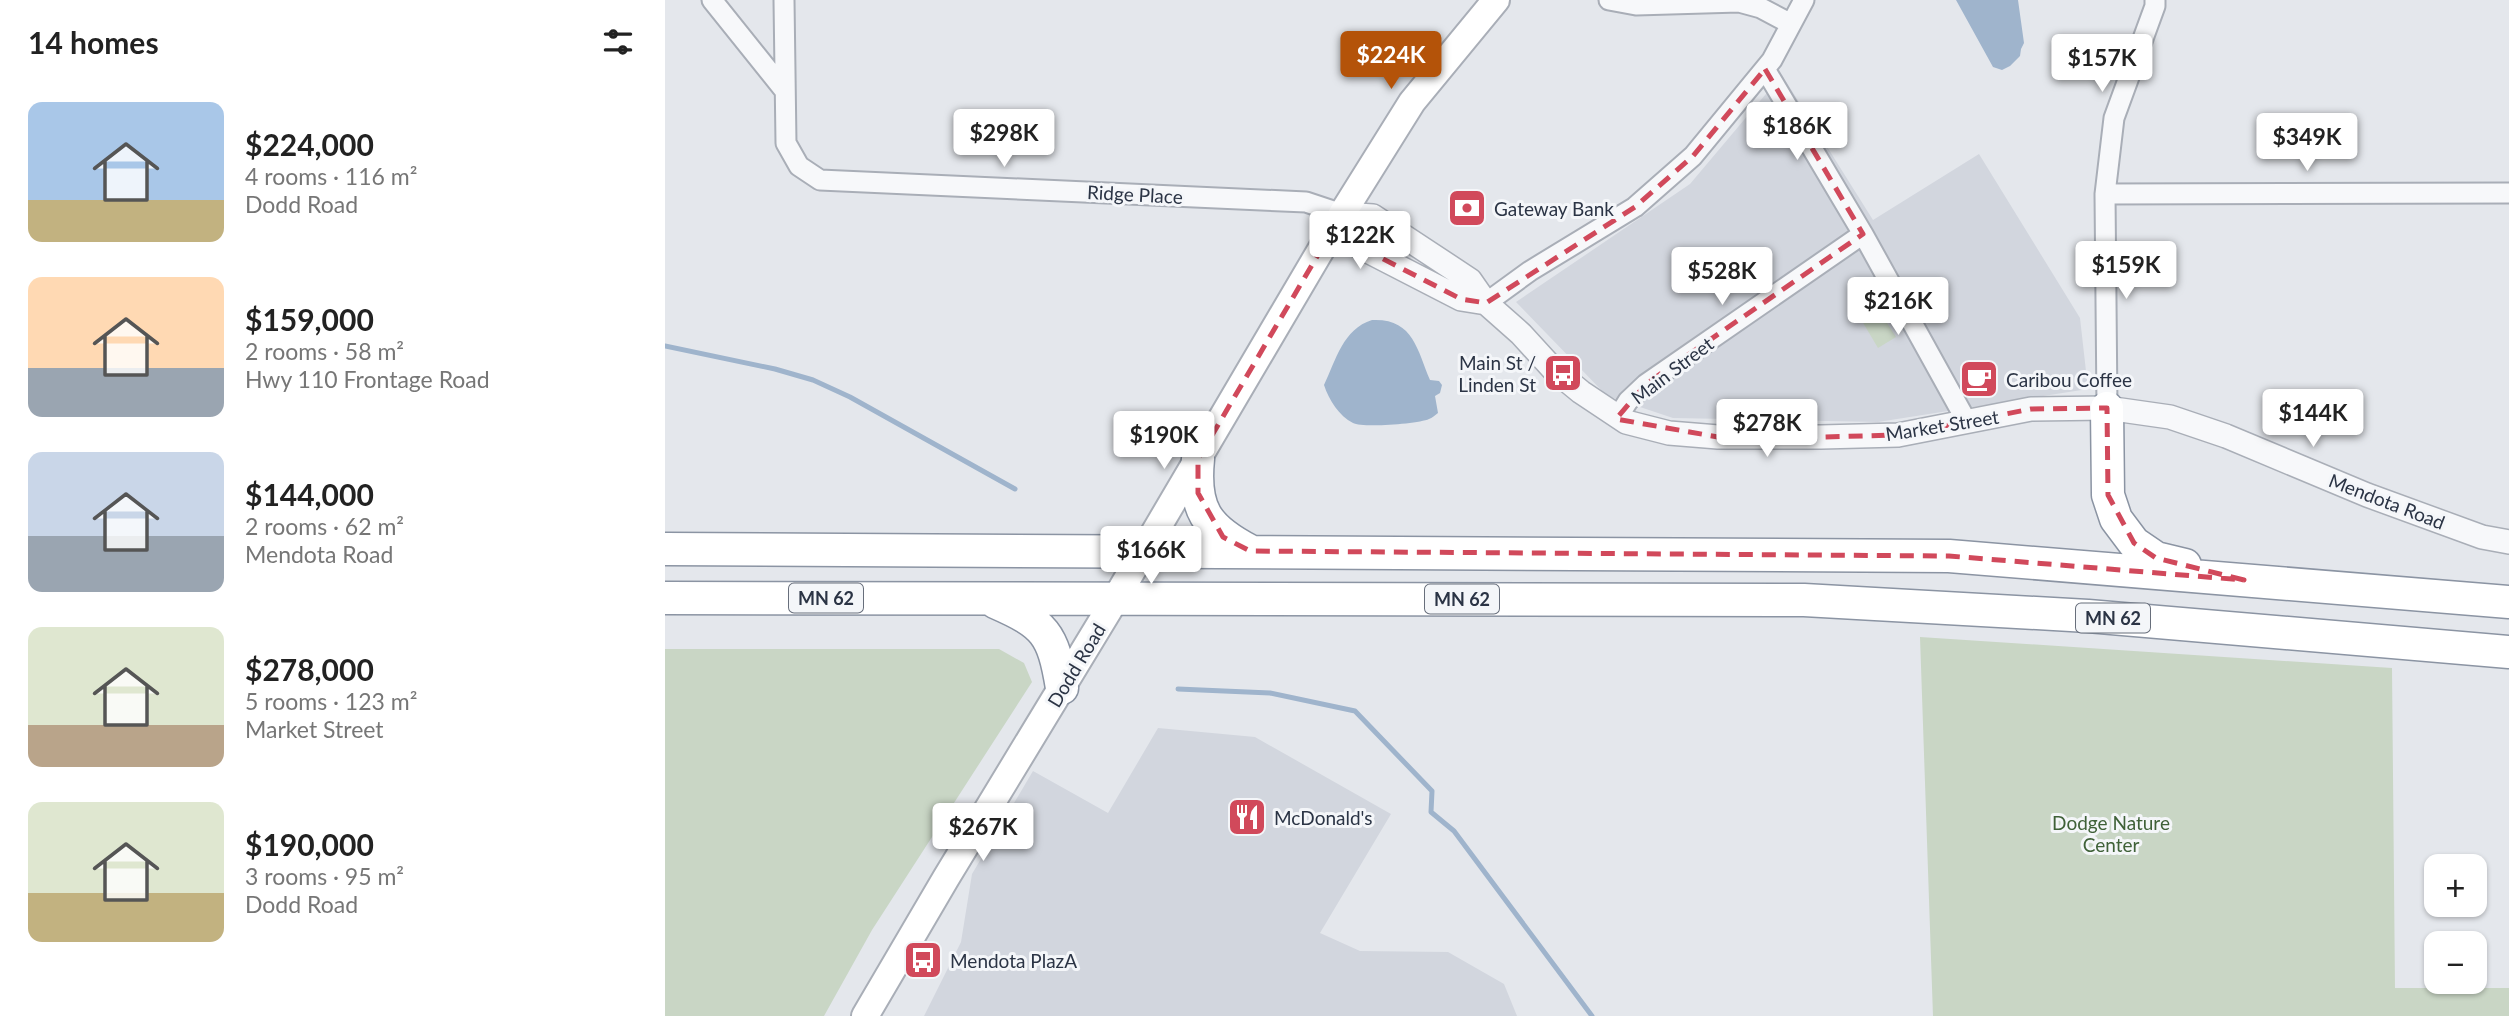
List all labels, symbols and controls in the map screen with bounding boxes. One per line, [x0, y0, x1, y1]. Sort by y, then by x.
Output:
icon: filters [599, 23, 637, 61]
text: 14 homes [28, 24, 159, 60]
pin: $224K [1342, 32, 1440, 91]
pin: $157K [2053, 34, 2151, 94]
text: $224K [1356, 40, 1426, 68]
text: $157K [2067, 43, 2137, 71]
pin: $186K [1748, 102, 1846, 162]
pin: $298K [955, 110, 1053, 169]
text: $186K [1762, 111, 1832, 139]
pin: $349K [2258, 114, 2356, 173]
text: $298K [969, 118, 1039, 146]
text: $349K [2272, 122, 2342, 150]
text: $224,000 [245, 126, 374, 162]
icon: home [84, 130, 168, 214]
text: 4 rooms · 116 m² [245, 162, 417, 190]
street label: Ridge Place [1087, 180, 1183, 208]
bank icon: Gateway Bank [1446, 187, 1488, 229]
text: Dodd Road [245, 190, 358, 218]
place label: Gateway Bank [1494, 197, 1614, 220]
pin: $122K [1311, 212, 1409, 271]
text: $122K [1325, 220, 1395, 248]
pin: $159K [2077, 242, 2175, 301]
pin: $528K [1673, 247, 1771, 307]
text: $159K [2091, 250, 2161, 278]
text: $528K [1687, 256, 1757, 284]
pin: $216K [1849, 278, 1947, 337]
text: $216K [1863, 286, 1933, 314]
text: $159,000 [245, 301, 374, 337]
icon: home [84, 305, 168, 389]
street label: Main Street [1626, 332, 1718, 408]
text: 2 rooms · 58 m² [245, 337, 404, 365]
place label: Main St / Linden St [1458, 351, 1536, 396]
bus stop icon: Main St / Linden St [1542, 352, 1584, 394]
cafe icon: Caribou Coffee [1958, 358, 2000, 400]
text: Hwy 110 Frontage Road [245, 365, 490, 393]
place label: Caribou Coffee [2006, 368, 2132, 391]
pin: $144K [2264, 390, 2362, 449]
text: $144K [2278, 398, 2348, 426]
pin: $278K [1718, 400, 1816, 459]
street label: Market Street [1884, 405, 2001, 445]
text: $278K [1732, 408, 1802, 436]
pin: $190K [1115, 412, 1213, 471]
text: $190K [1129, 420, 1199, 448]
street label: Mendota Road [2326, 468, 2448, 534]
text: $144,000 [245, 476, 374, 512]
icon: home [84, 480, 168, 564]
text: 2 rooms · 62 m² [245, 512, 404, 540]
pin: $166K [1102, 526, 1200, 586]
text: $166K [1116, 535, 1186, 563]
text: Mendota Road [245, 540, 393, 568]
road number: MN 62 [789, 584, 863, 612]
road number: MN 62 [1425, 584, 1499, 614]
road number: MN 62 [2076, 604, 2150, 632]
street label: Dodd Road [1042, 619, 1110, 711]
text: $278,000 [245, 651, 374, 687]
icon: home [84, 655, 168, 739]
text: 5 rooms · 123 m² [245, 687, 417, 715]
text: Market Street [245, 715, 384, 743]
restaurant icon: McDonald's [1226, 796, 1268, 838]
pin: $267K [934, 804, 1032, 863]
place label: McDonald's [1274, 806, 1373, 829]
park label: Dodge Nature Center [2052, 811, 2170, 856]
text: $267K [948, 812, 1018, 840]
text: $190,000 [245, 826, 374, 862]
icon: home [84, 830, 168, 914]
map controls [2424, 854, 2487, 994]
button: + [2424, 854, 2487, 917]
text: 3 rooms · 95 m² [245, 862, 404, 890]
text: Dodd Road [245, 890, 358, 918]
button: − [2424, 931, 2487, 994]
bus stop icon: Mendota PlazA [902, 939, 944, 981]
place label: Mendota PlazA [950, 949, 1077, 972]

